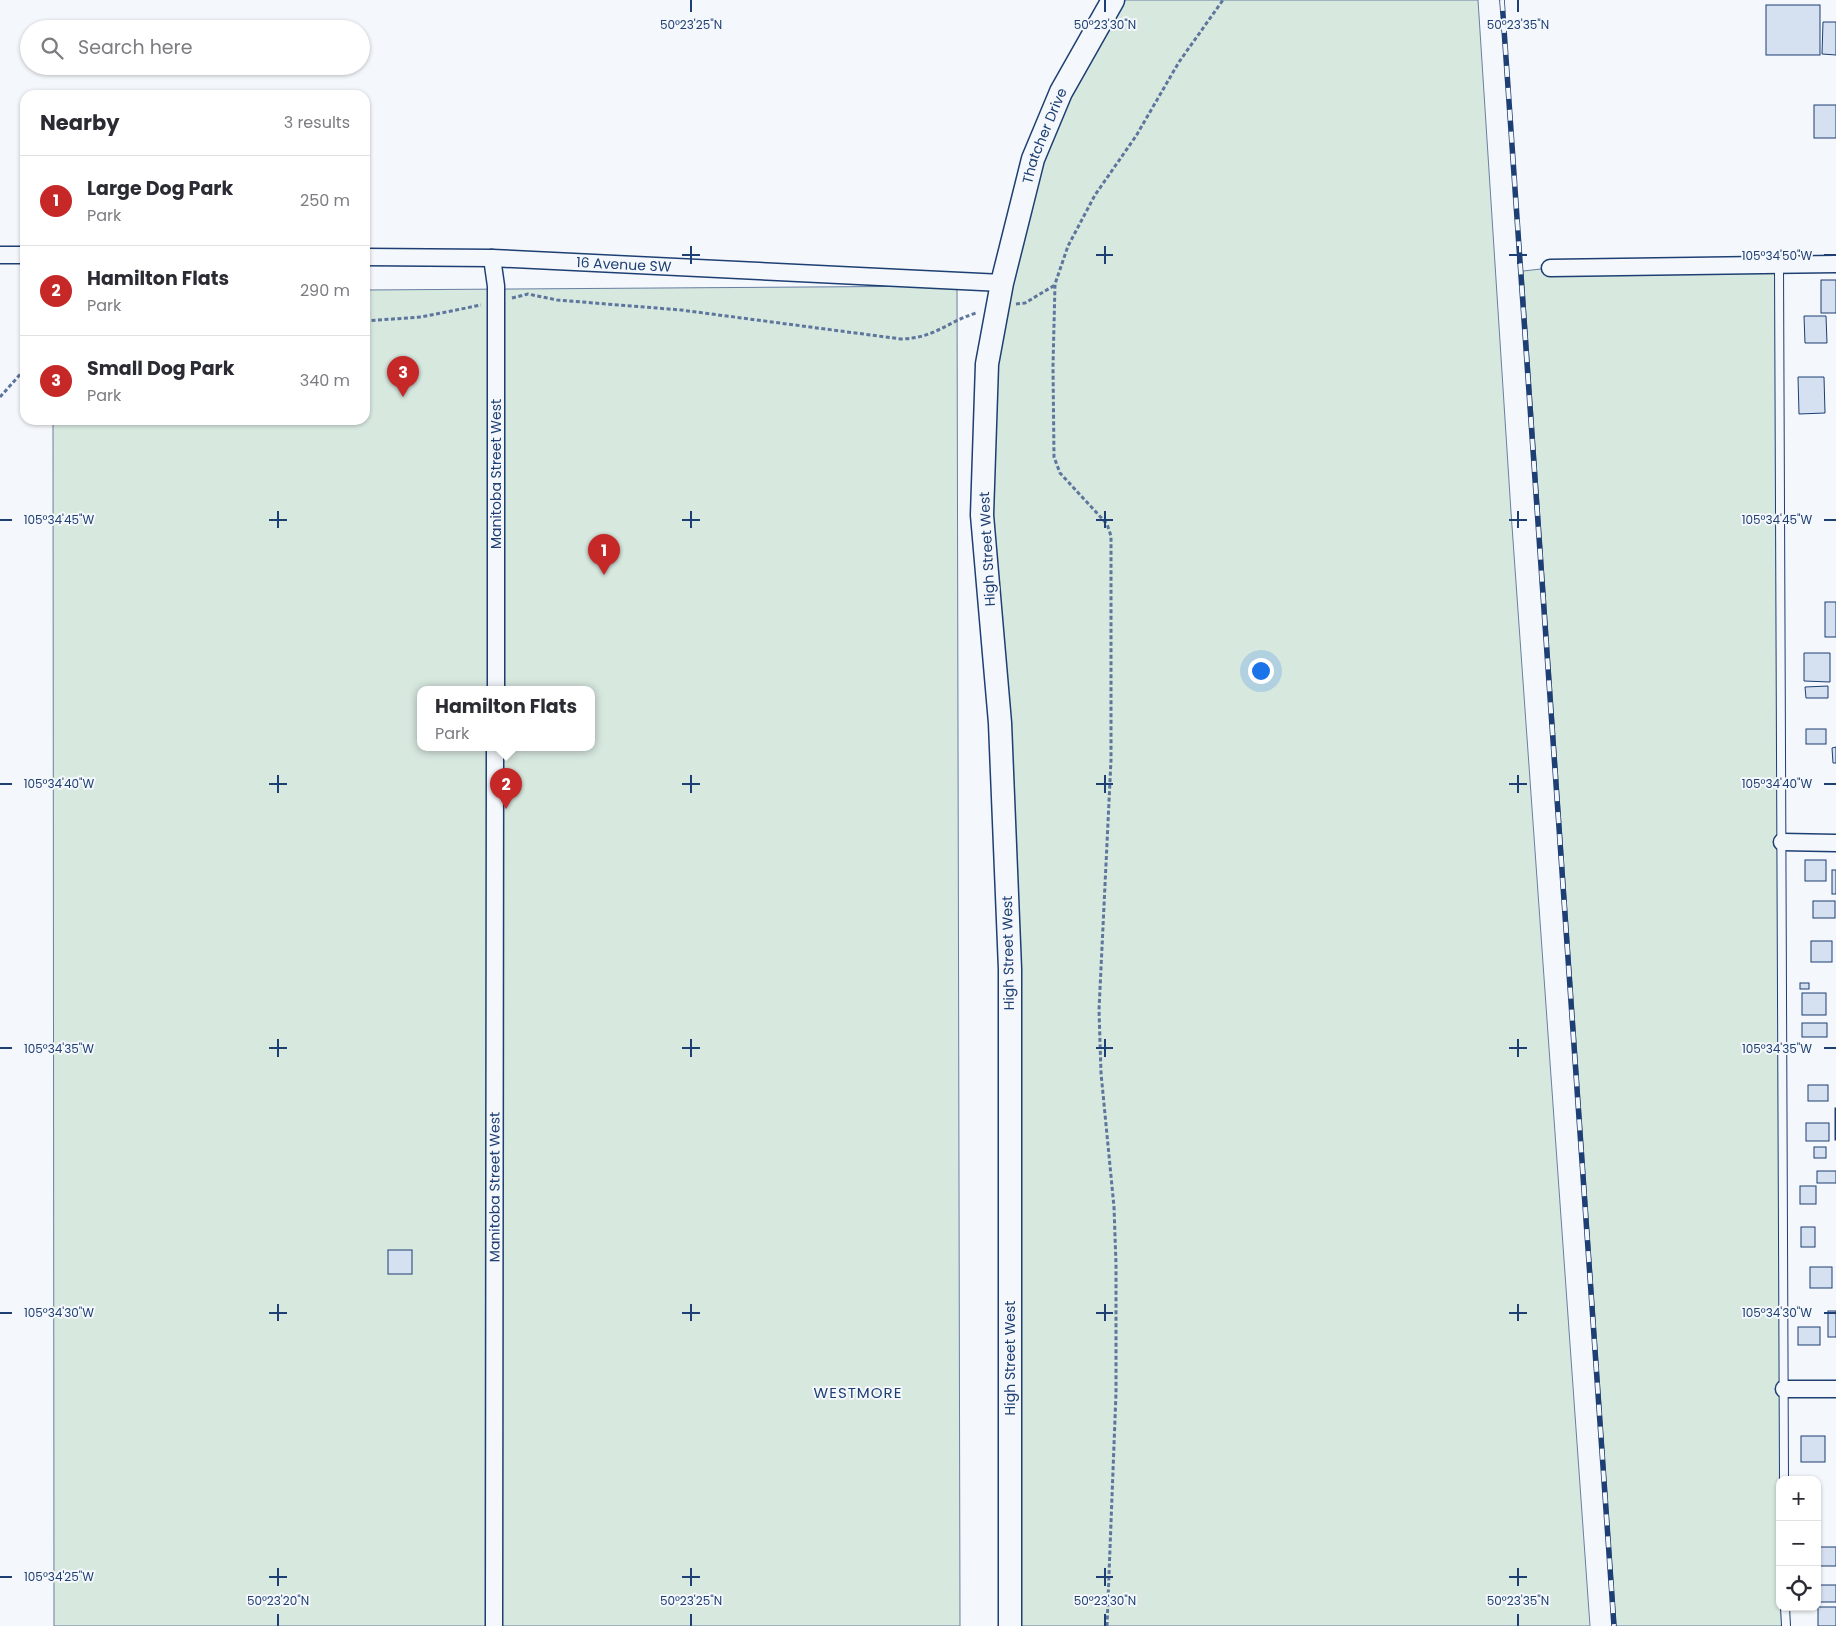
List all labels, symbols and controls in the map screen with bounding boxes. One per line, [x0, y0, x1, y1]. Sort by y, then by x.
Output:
text: 50°23'25"N [660, 16, 722, 33]
text: 50°23'30"N [1074, 16, 1136, 33]
text: 50°23'35"N [1487, 16, 1549, 33]
search box [20, 20, 370, 75]
icon: search [38, 34, 66, 62]
text: Search here [78, 34, 192, 61]
street label: Thatcher Drive [1017, 84, 1072, 186]
text: Nearby [40, 108, 120, 137]
text: 3 results [284, 111, 350, 134]
text: Large Dog Park [87, 175, 233, 202]
text: 1 [53, 189, 59, 212]
text: 250 m [300, 189, 350, 212]
text: Park [87, 204, 121, 227]
text: 105°34'50"W [1742, 247, 1813, 264]
street label: 16 Avenue SW [576, 252, 672, 277]
text: Hamilton Flats [87, 265, 229, 292]
text: 2 [51, 279, 61, 302]
text: 290 m [300, 279, 350, 302]
text: Park [87, 294, 121, 317]
text: Small Dog Park [87, 355, 234, 382]
pin: 3 [387, 356, 419, 397]
text: 3 [51, 369, 61, 392]
text: 340 m [300, 369, 350, 392]
text: Park [87, 384, 121, 407]
street label: Manitoba Street West [486, 399, 506, 549]
street label: High Street West [974, 491, 1000, 607]
text: 105°34'45"W [24, 511, 95, 528]
text: 105°34'45"W [1742, 511, 1813, 528]
pin: 1 [588, 534, 620, 575]
your location [1248, 658, 1274, 684]
popup [417, 686, 595, 751]
text: Hamilton Flats [435, 693, 577, 720]
text: Park [435, 722, 469, 745]
pin: 2 [490, 768, 522, 809]
text: 105°34'40"W [24, 775, 95, 792]
text: 105°34'40"W [1742, 775, 1813, 792]
street label: High Street West [997, 895, 1019, 1011]
text: 105°34'35"W [24, 1040, 94, 1057]
text: 105°34'35"W [1742, 1040, 1812, 1057]
street label: Manitoba Street West [484, 1112, 505, 1262]
street label: High Street West [1000, 1301, 1020, 1415]
text: 105°34'30"W [24, 1304, 94, 1321]
text: 105°34'30"W [1742, 1304, 1812, 1321]
district label: WESTMORE [814, 1382, 902, 1403]
map controls [1776, 1476, 1821, 1611]
button: + [1776, 1476, 1821, 1521]
button: − [1776, 1521, 1821, 1566]
button: locate [1776, 1566, 1821, 1611]
text: 105°34'25"W [24, 1568, 94, 1585]
text: 50°23'20"N [247, 1592, 309, 1609]
text: 50°23'25"N [660, 1592, 722, 1609]
text: 50°23'30"N [1074, 1592, 1136, 1609]
text: 50°23'35"N [1487, 1592, 1549, 1609]

